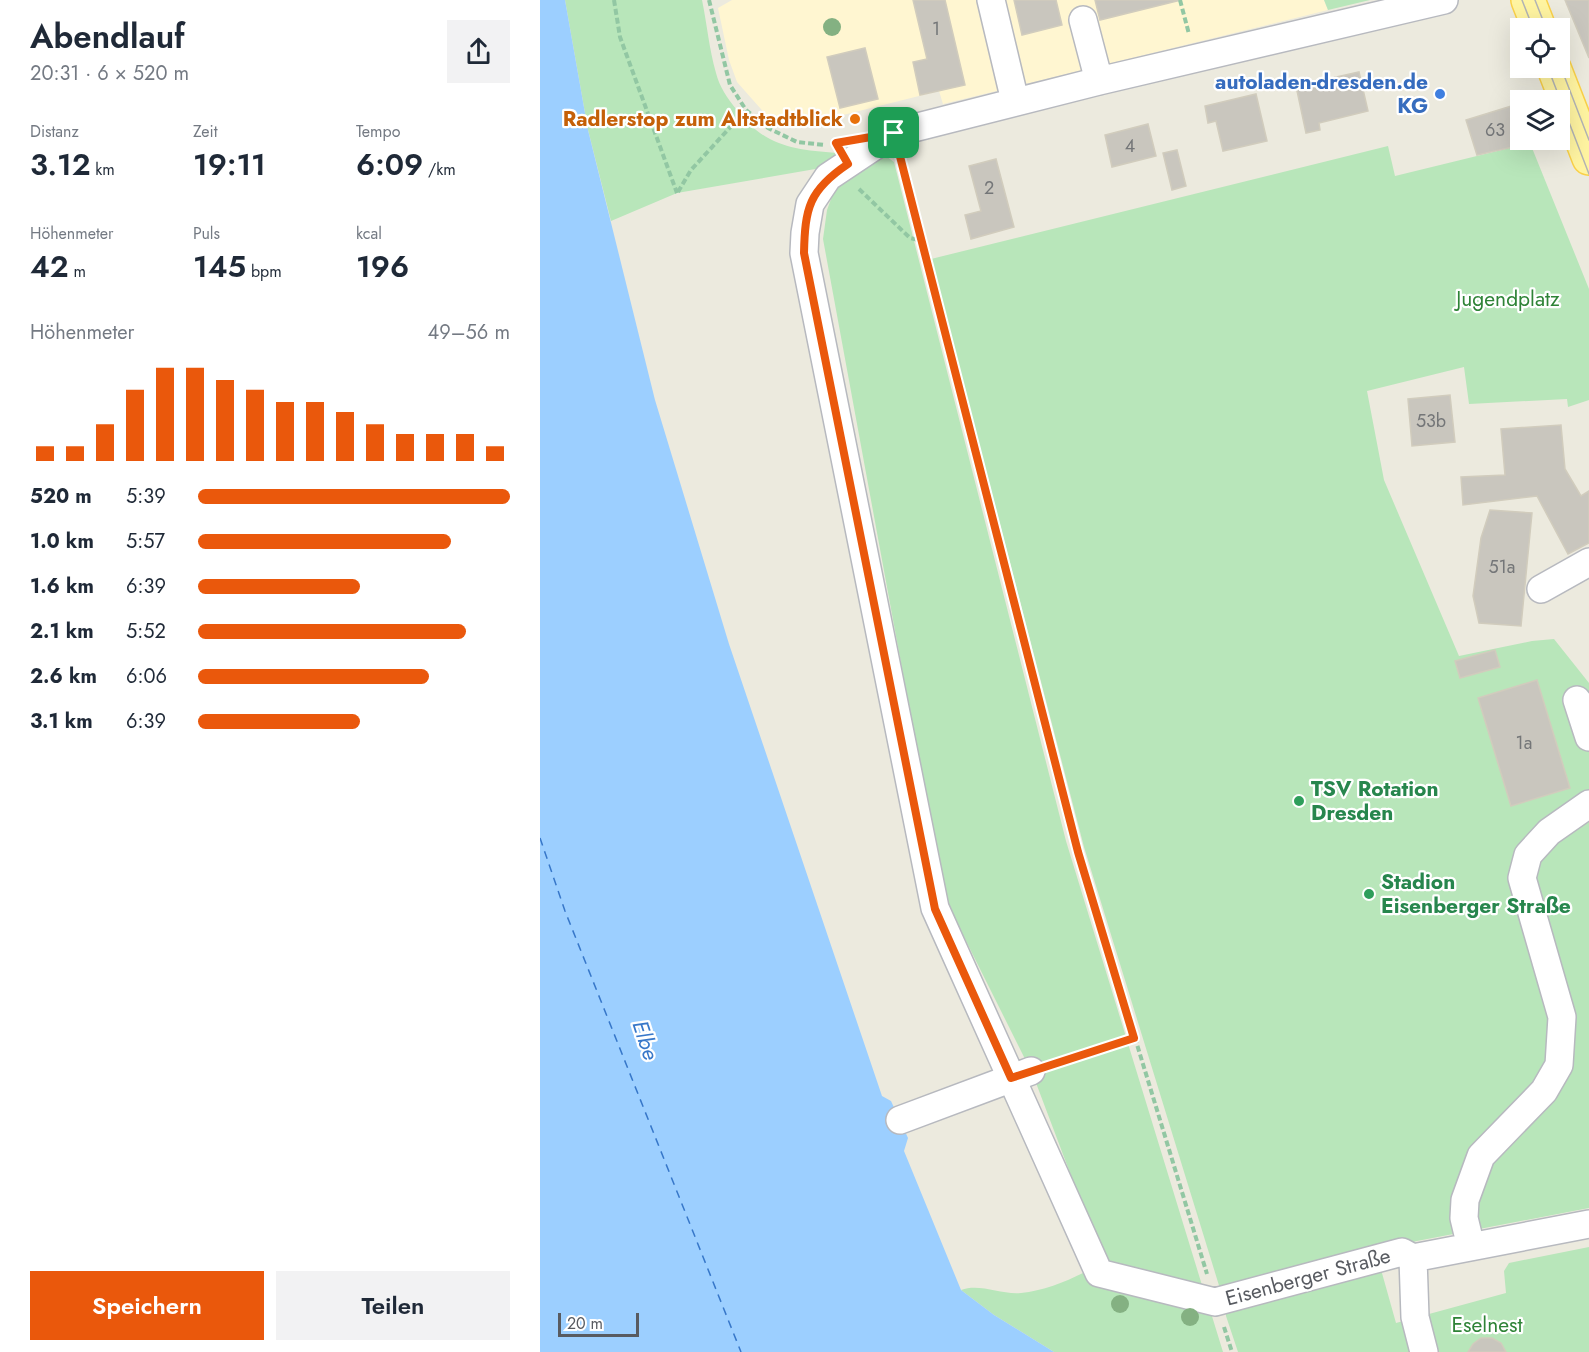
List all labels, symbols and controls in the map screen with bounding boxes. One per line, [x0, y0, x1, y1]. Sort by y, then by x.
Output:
text: Abendlauf [30, 13, 185, 60]
house number: 1 [932, 16, 940, 42]
map controls [1510, 18, 1570, 150]
button: locate [1510, 18, 1570, 78]
button: share [447, 20, 510, 83]
text: 20:31 · 6 × 520 m [30, 59, 189, 88]
place label: autoladen-dresden.de KG [1215, 67, 1428, 121]
marker: autoladen-dresden.de KG [1433, 87, 1447, 101]
button: layers [1510, 90, 1570, 150]
place label: Radlerstop zum Altstadtblick [563, 104, 843, 134]
pin [868, 107, 919, 158]
marker: Radlerstop zum Altstadtblick [848, 112, 862, 126]
icon: arrive [877, 116, 910, 149]
house number: 63 [1485, 117, 1505, 143]
text: Distanz [30, 120, 79, 143]
text: Zeit [193, 120, 217, 143]
text: Tempo [356, 120, 400, 143]
house number: 4 [1125, 133, 1135, 159]
text: 3.12 [30, 143, 91, 186]
text: 19:11 [193, 143, 266, 186]
text: 6:09 [356, 143, 423, 186]
text: km [91, 158, 115, 181]
text: /km [423, 158, 456, 181]
house number: 2 [984, 175, 994, 201]
text: Höhenmeter [30, 222, 114, 245]
text: Puls [193, 222, 220, 245]
text: kcal [356, 222, 382, 245]
text: 42 [30, 245, 69, 288]
text: 145 [193, 245, 246, 288]
text: 196 [356, 245, 409, 288]
text: m [69, 260, 86, 283]
text: bpm [246, 260, 282, 283]
park label: Jugendplatz [1453, 284, 1560, 314]
text: Höhenmeter [30, 318, 134, 347]
text: 49–56 m [428, 318, 510, 347]
house number: 53b [1416, 408, 1446, 434]
text: 520 m [30, 482, 92, 511]
text: 5:39 [126, 482, 166, 511]
text: 1.0 km [30, 527, 94, 556]
text: 5:57 [126, 527, 165, 556]
house number: 51a [1489, 554, 1515, 580]
text: 1.6 km [30, 572, 94, 601]
text: 6:39 [126, 572, 166, 601]
text: 2.1 km [30, 617, 94, 646]
text: 5:52 [126, 617, 166, 646]
text: 2.6 km [30, 662, 97, 691]
text: 6:06 [126, 662, 167, 691]
text: 3.1 km [30, 707, 93, 736]
text: 6:39 [126, 707, 166, 736]
house number: 1a [1516, 730, 1532, 756]
place label: TSV Rotation Dresden [1311, 774, 1439, 828]
marker: TSV Rotation Dresden [1292, 794, 1306, 808]
place label: Stadion Eisenberger Straße [1381, 867, 1571, 921]
marker: Stadion Eisenberger Straße [1362, 887, 1376, 901]
water label: Elbe [625, 1016, 667, 1064]
street label: Eisenberger Straße [1222, 1240, 1394, 1313]
button: Speichern [30, 1271, 264, 1340]
button: Teilen [276, 1271, 510, 1340]
scale bar [558, 1310, 639, 1338]
park label: Eselnest [1451, 1310, 1523, 1340]
text: 20 m [567, 1312, 603, 1335]

